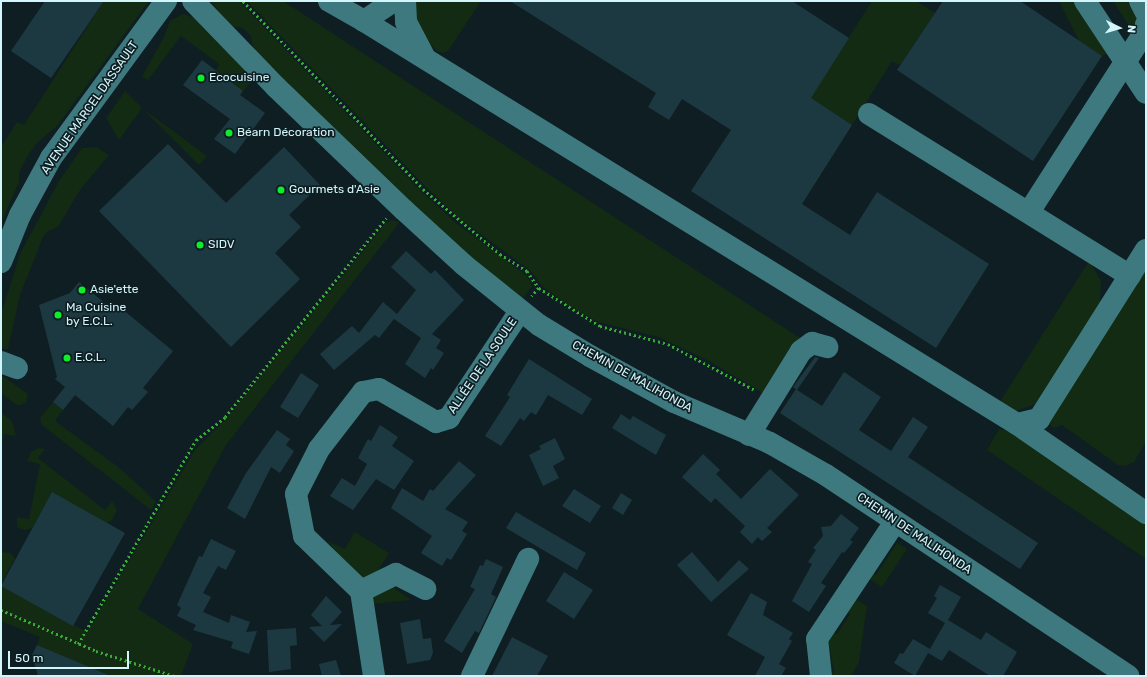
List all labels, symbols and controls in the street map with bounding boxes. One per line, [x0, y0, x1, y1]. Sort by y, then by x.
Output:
north arrow [1099, 8, 1139, 48]
text: N [1125, 25, 1138, 34]
street label: AVENUE MARCEL DASSAULT [38, 39, 142, 177]
place label: Ecocuisine [209, 71, 269, 85]
marker: Ecocuisine [196, 73, 206, 83]
place label: Béarn Décoration [237, 126, 334, 140]
marker: Béarn Décoration [224, 128, 234, 138]
place label: Gourmets d'Asie [289, 183, 380, 197]
marker: Gourmets d'Asie [276, 185, 286, 195]
place label: SIDV [208, 238, 235, 252]
marker: SIDV [195, 240, 205, 250]
place label: Asie'ette [90, 283, 138, 297]
marker: Asie'ette [77, 285, 87, 295]
place label: Ma Cuisine by E.C.L. [66, 301, 126, 329]
marker: Ma Cuisine by E.C.L. [53, 310, 63, 320]
street label: ALLÉE DE LA SOULE [445, 315, 521, 417]
street label: CHEMIN DE MALIHONDA [569, 338, 695, 416]
place label: E.C.L. [75, 351, 106, 365]
marker: E.C.L. [62, 353, 72, 363]
street label: CHEMIN DE MALIHONDA [854, 490, 974, 578]
scale bar [10, 643, 131, 669]
text: 50 m [15, 651, 43, 665]

